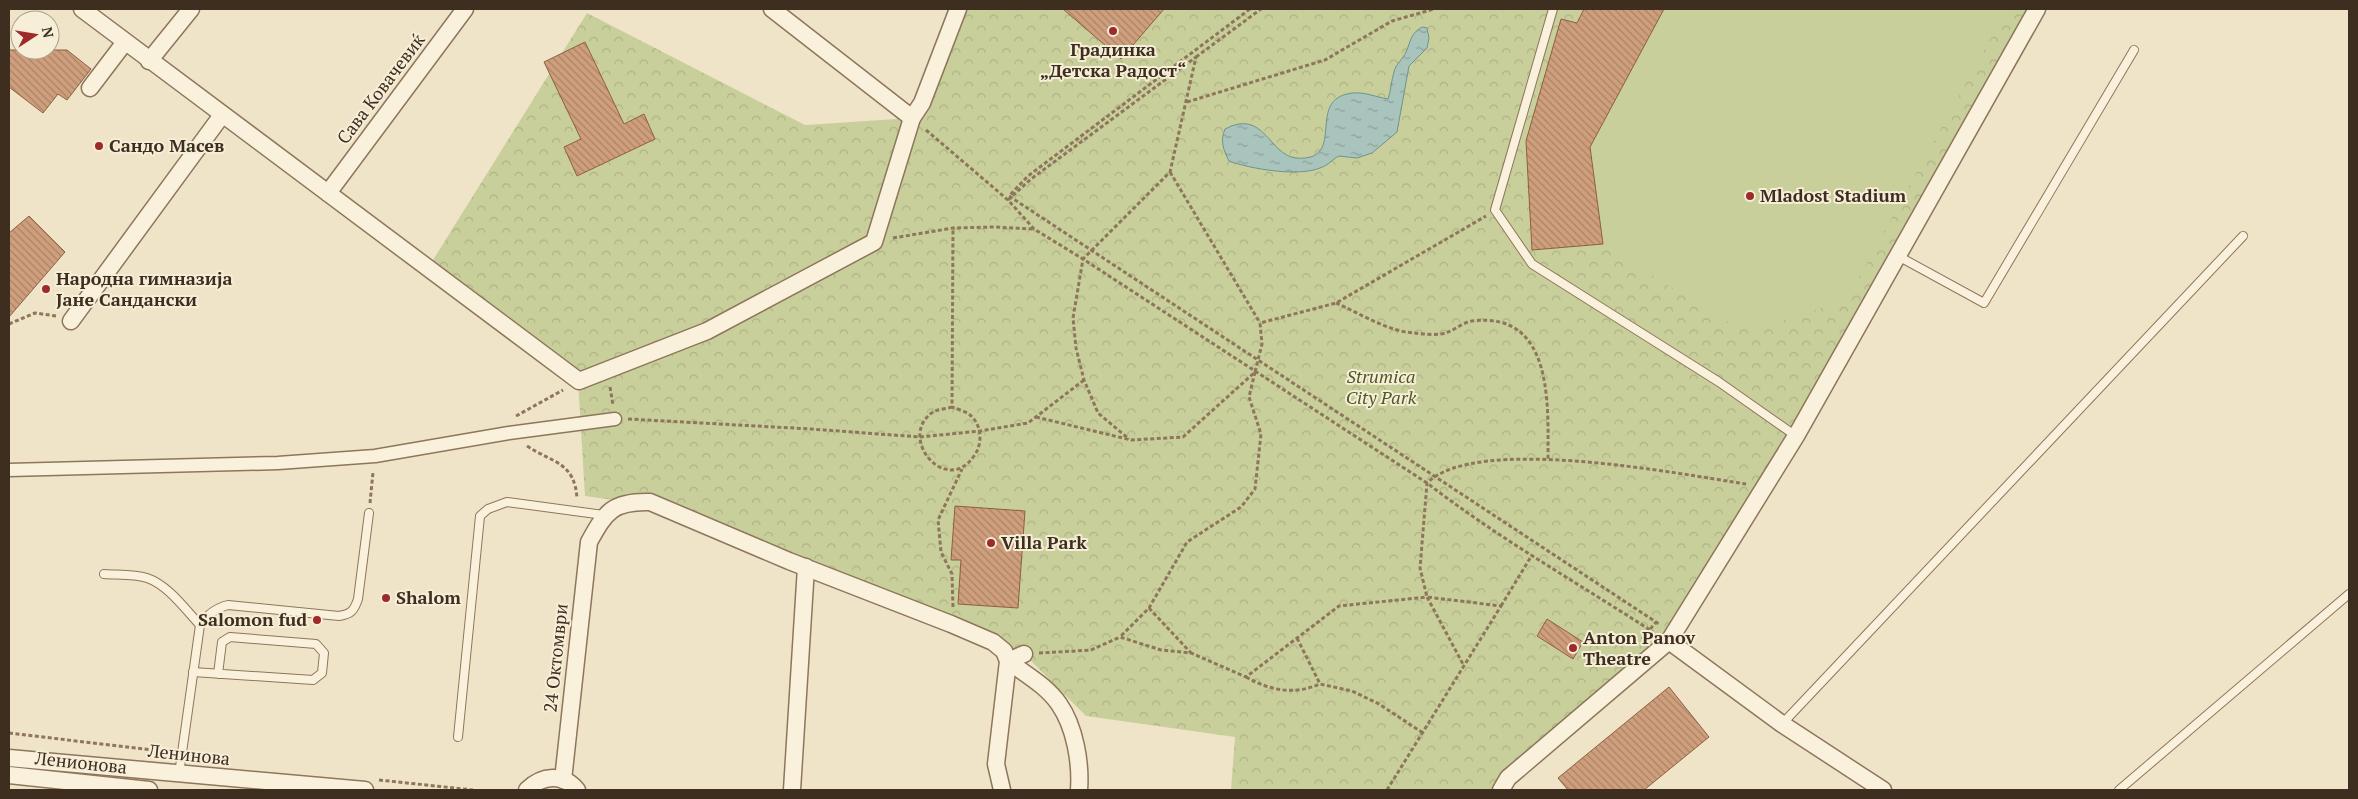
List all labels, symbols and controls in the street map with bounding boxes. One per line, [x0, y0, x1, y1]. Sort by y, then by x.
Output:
north arrow [10, 10, 60, 60]
text: N [38, 25, 59, 40]
marker: Градинка „Детска Радост“ [1107, 25, 1119, 37]
street label: Сава Ковачевиќ [331, 28, 430, 149]
place label: Градинка „Детска Радост“ [1040, 37, 1186, 82]
place label: Сандо Масев [109, 133, 224, 157]
marker: Сандо Масев [93, 140, 105, 152]
place label: Mladost Stadium [1760, 183, 1907, 207]
marker: Mladost Stadium [1744, 190, 1756, 202]
place label: Народна гимназија Јане Сандански [56, 266, 232, 311]
marker: Народна гимназија Јане Сандански [40, 283, 52, 295]
park label: Strumica City Park [1346, 364, 1417, 409]
place label: Villa Park [1001, 530, 1087, 554]
marker: Villa Park [985, 537, 997, 549]
place label: Shalom [396, 585, 461, 609]
marker: Shalom [380, 592, 392, 604]
street label: 24 Октомври [537, 602, 573, 713]
place label: Salomon fud [198, 607, 307, 631]
marker: Salomon fud [311, 614, 323, 626]
place label: Anton Panov Theatre [1583, 625, 1695, 670]
marker: Anton Panov Theatre [1567, 642, 1579, 654]
street label: Ленинова [146, 738, 231, 770]
street label: Ленионова [33, 745, 128, 779]

